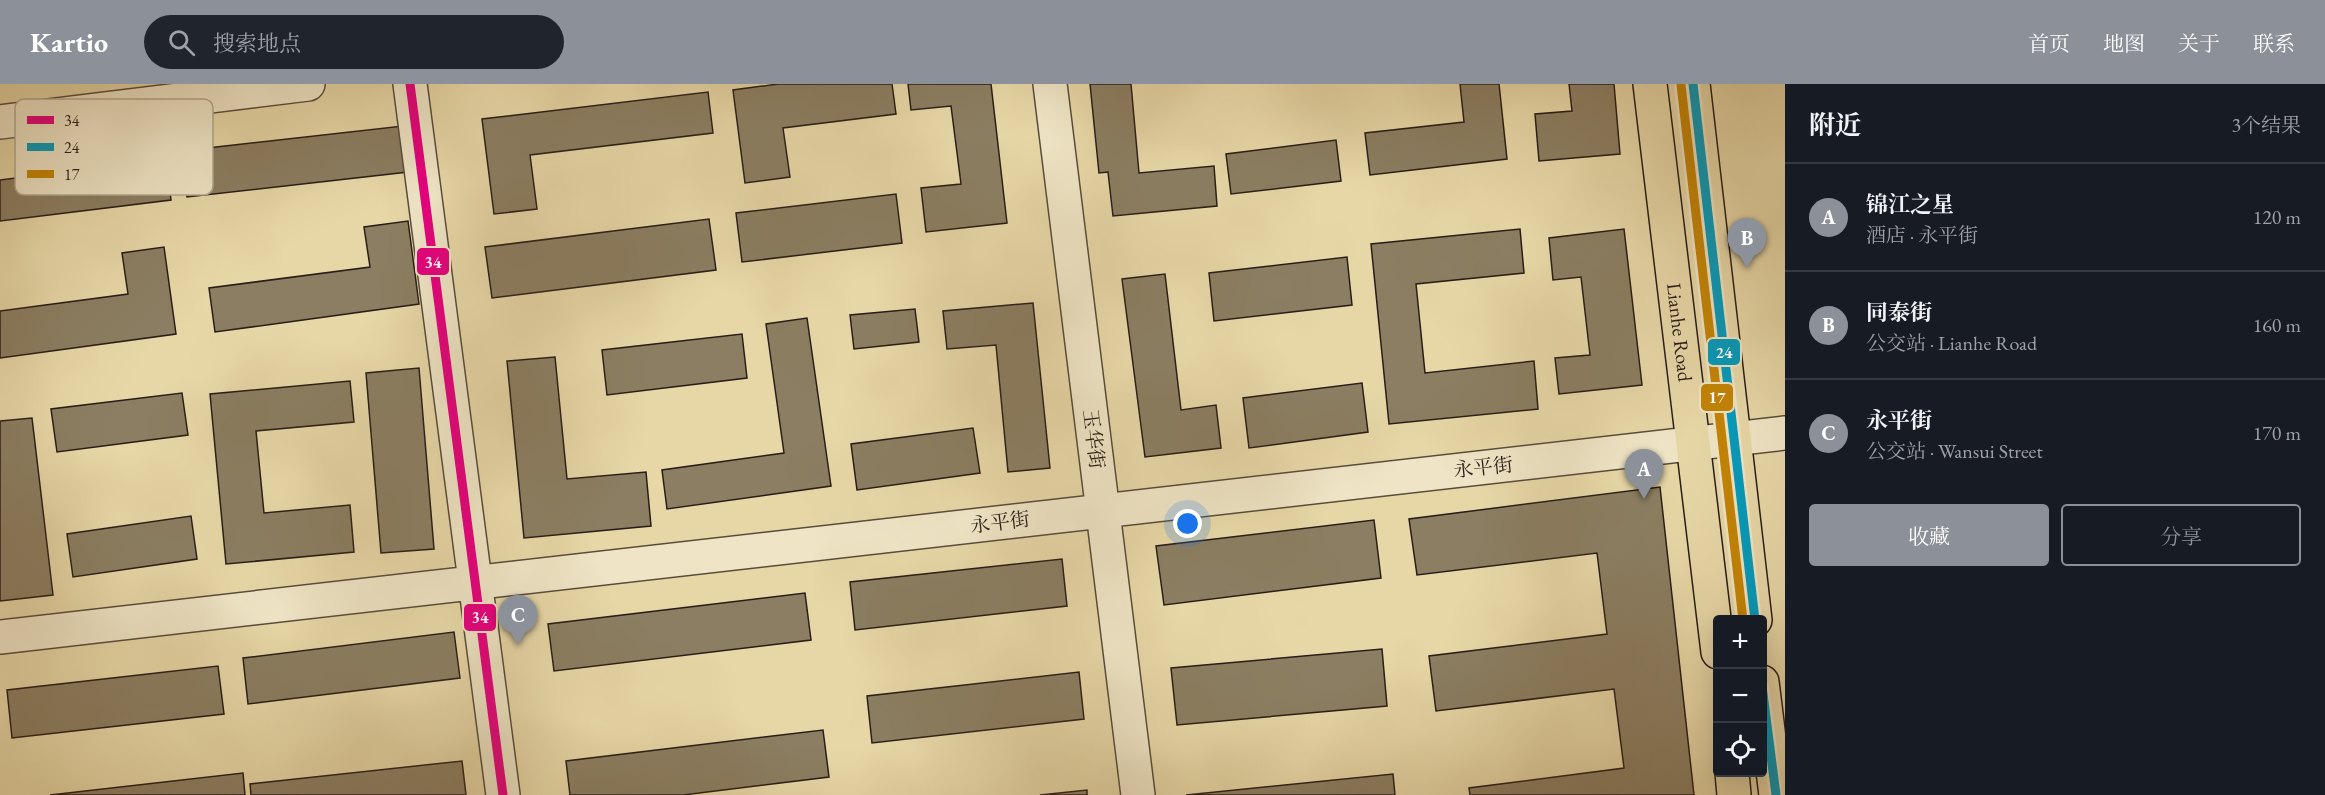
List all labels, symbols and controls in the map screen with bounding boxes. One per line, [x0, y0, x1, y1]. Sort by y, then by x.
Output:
search box [144, 15, 564, 69]
text: Kartio [30, 24, 108, 60]
icon: search [165, 26, 198, 59]
text: 搜索地点 [213, 29, 301, 58]
text: 首页 [2028, 30, 2070, 57]
text: 地图 [2103, 30, 2145, 57]
text: 关于 [2178, 30, 2220, 57]
text: 联系 [2253, 30, 2295, 57]
legend [15, 99, 213, 195]
text: 附近 [1809, 108, 1861, 142]
text: 34 [64, 110, 80, 131]
text: 3个结果 [2231, 112, 2301, 138]
text: 24 [64, 137, 80, 158]
text: 17 [64, 164, 80, 185]
text: 锦江之星 [1866, 190, 1954, 219]
text: A [1821, 204, 1836, 230]
text: 120 m [2253, 204, 2301, 230]
pin: B [1728, 218, 1766, 268]
text: 酒店 · 永平街 [1866, 222, 1978, 248]
line badge: 34 [416, 247, 450, 276]
text: 34 [425, 252, 442, 273]
street label: Lianhe Road [1661, 281, 1699, 384]
text: 同泰街 [1866, 298, 1932, 327]
text: B [1822, 312, 1835, 338]
text: 160 m [2253, 312, 2301, 338]
text: 公交站 · Lianhe Road [1866, 330, 2037, 356]
line badge: 24 [1707, 338, 1741, 366]
text: 24 [1716, 342, 1733, 363]
line badge: 17 [1700, 383, 1734, 412]
text: 17 [1709, 387, 1726, 408]
text: 永平街 [1866, 406, 1932, 435]
street label: 玉华街 [1077, 408, 1111, 470]
text: C [1821, 420, 1836, 446]
text: 170 m [2253, 420, 2301, 446]
text: 公交站 · Wansui Street [1866, 438, 2043, 464]
pin: A [1624, 450, 1664, 499]
street label: 永平街 [1452, 451, 1514, 483]
button: 收藏 [1809, 504, 2049, 566]
button: 分享 [2061, 504, 2301, 566]
street label: 永平街 [969, 505, 1031, 539]
your location [1173, 509, 1202, 538]
pin: C [498, 596, 538, 645]
line badge: 34 [463, 603, 497, 632]
text: 34 [472, 607, 489, 628]
map controls [1713, 615, 1767, 777]
button: + [1713, 615, 1767, 669]
button: − [1713, 669, 1767, 723]
button: locate [1713, 723, 1767, 777]

